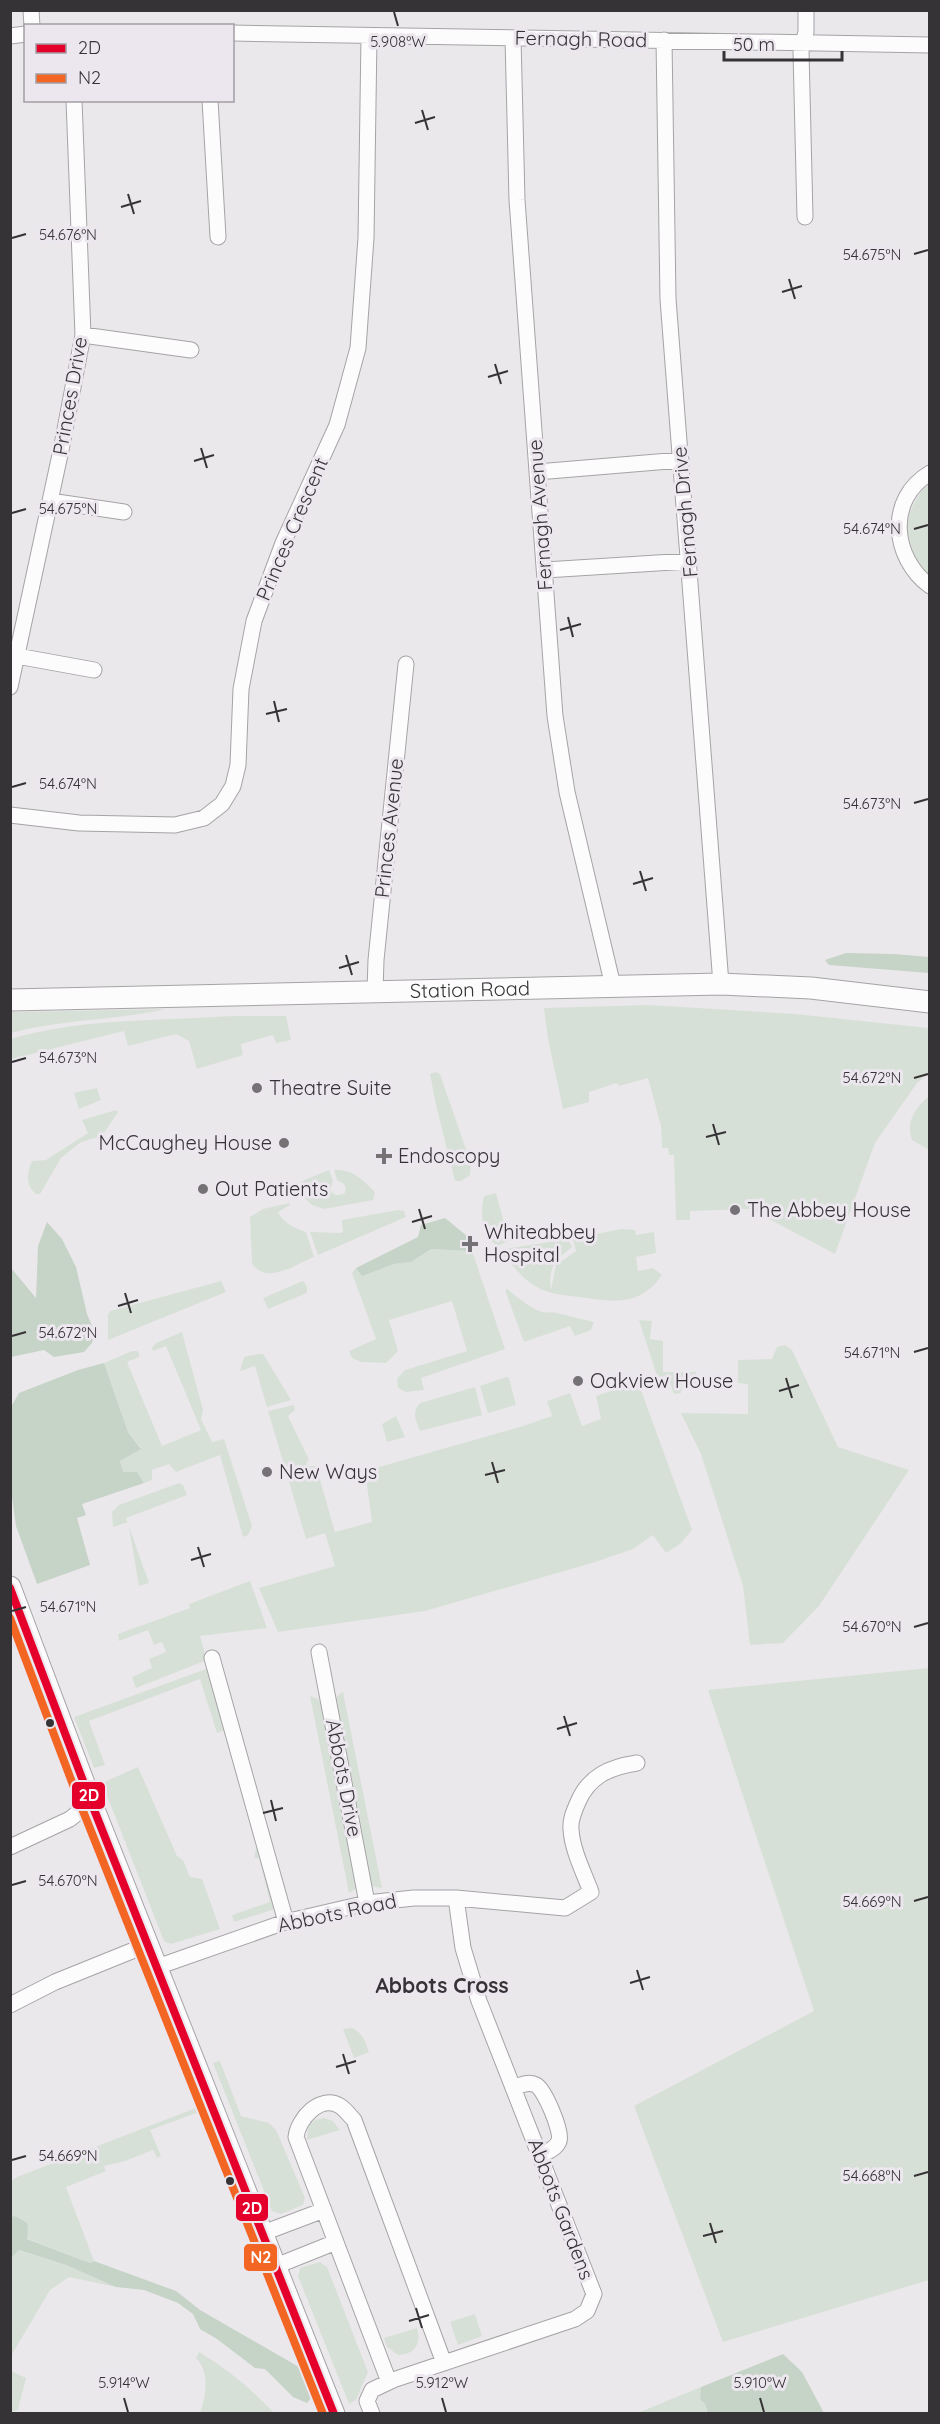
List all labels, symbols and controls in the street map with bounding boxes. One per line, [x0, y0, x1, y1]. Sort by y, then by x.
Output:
legend [24, 24, 234, 102]
scale bar [724, 24, 842, 62]
street label: Fernagh Road [514, 25, 648, 52]
text: 5.908°W [370, 32, 426, 51]
text: 50 m [733, 33, 775, 56]
text: 2D [78, 36, 101, 59]
text: N2 [78, 66, 101, 89]
text: 54.676°N [39, 225, 97, 244]
text: 54.675°N [843, 245, 901, 264]
street label: Princes Drive [47, 335, 92, 457]
street label: Fernagh Avenue [522, 439, 557, 591]
street label: Fernagh Drive [666, 446, 703, 578]
street label: Princes Crescent [250, 453, 333, 604]
text: 54.675°N [39, 499, 97, 518]
text: 54.674°N [843, 519, 901, 538]
street label: Princes Avenue [369, 757, 408, 899]
text: 54.674°N [39, 774, 97, 793]
text: 54.673°N [843, 794, 901, 813]
street label: Station Road [410, 975, 530, 1003]
text: 54.673°N [39, 1048, 97, 1067]
text: 54.672°N [843, 1068, 901, 1087]
place label: Theatre Suite [269, 1075, 392, 1100]
marker: Theatre Suite [250, 1081, 264, 1095]
place label: McCaughey House [99, 1130, 272, 1155]
marker: McCaughey House [277, 1136, 291, 1150]
place label: Endoscopy [398, 1143, 500, 1168]
marker: Endoscopy [375, 1147, 393, 1165]
place label: Out Patients [215, 1176, 328, 1201]
marker: Out Patients [196, 1182, 210, 1196]
place label: The Abbey House [747, 1197, 911, 1222]
marker: The Abbey House [728, 1203, 742, 1217]
place label: Whiteabbey Hospital [484, 1219, 596, 1267]
marker: Whiteabbey Hospital [461, 1235, 479, 1253]
text: 54.672°N [39, 1323, 97, 1342]
text: 54.671°N [844, 1343, 900, 1362]
place label: Oakview House [590, 1368, 733, 1393]
marker: Oakview House [571, 1374, 585, 1388]
place label: New Ways [279, 1459, 377, 1484]
marker: New Ways [260, 1465, 274, 1479]
text: 54.671°N [40, 1597, 96, 1616]
text: 54.670°N [842, 1617, 902, 1636]
unlabelled marker [44, 1717, 56, 1729]
street label: Abbots Drive [321, 1717, 368, 1839]
line badge: 2D [71, 1781, 106, 1810]
text: 2D [79, 1785, 99, 1805]
text: 54.670°N [38, 1871, 98, 1890]
street label: Abbots Road [275, 1888, 399, 1937]
text: 54.669°N [842, 1892, 902, 1911]
district label: Abbots Cross [375, 1972, 509, 1998]
street label: Abbots Gardens [523, 2135, 600, 2283]
text: 54.669°N [38, 2146, 98, 2165]
text: 54.668°N [843, 2166, 901, 2185]
unlabelled marker [224, 2175, 236, 2187]
line badge: 2D [235, 2193, 269, 2222]
text: 2D [242, 2198, 262, 2218]
line badge: N2 [243, 2243, 278, 2272]
text: N2 [251, 2247, 271, 2267]
text: 5.914°W [98, 2373, 150, 2392]
text: 5.912°W [416, 2373, 469, 2392]
text: 5.910°W [734, 2373, 787, 2392]

